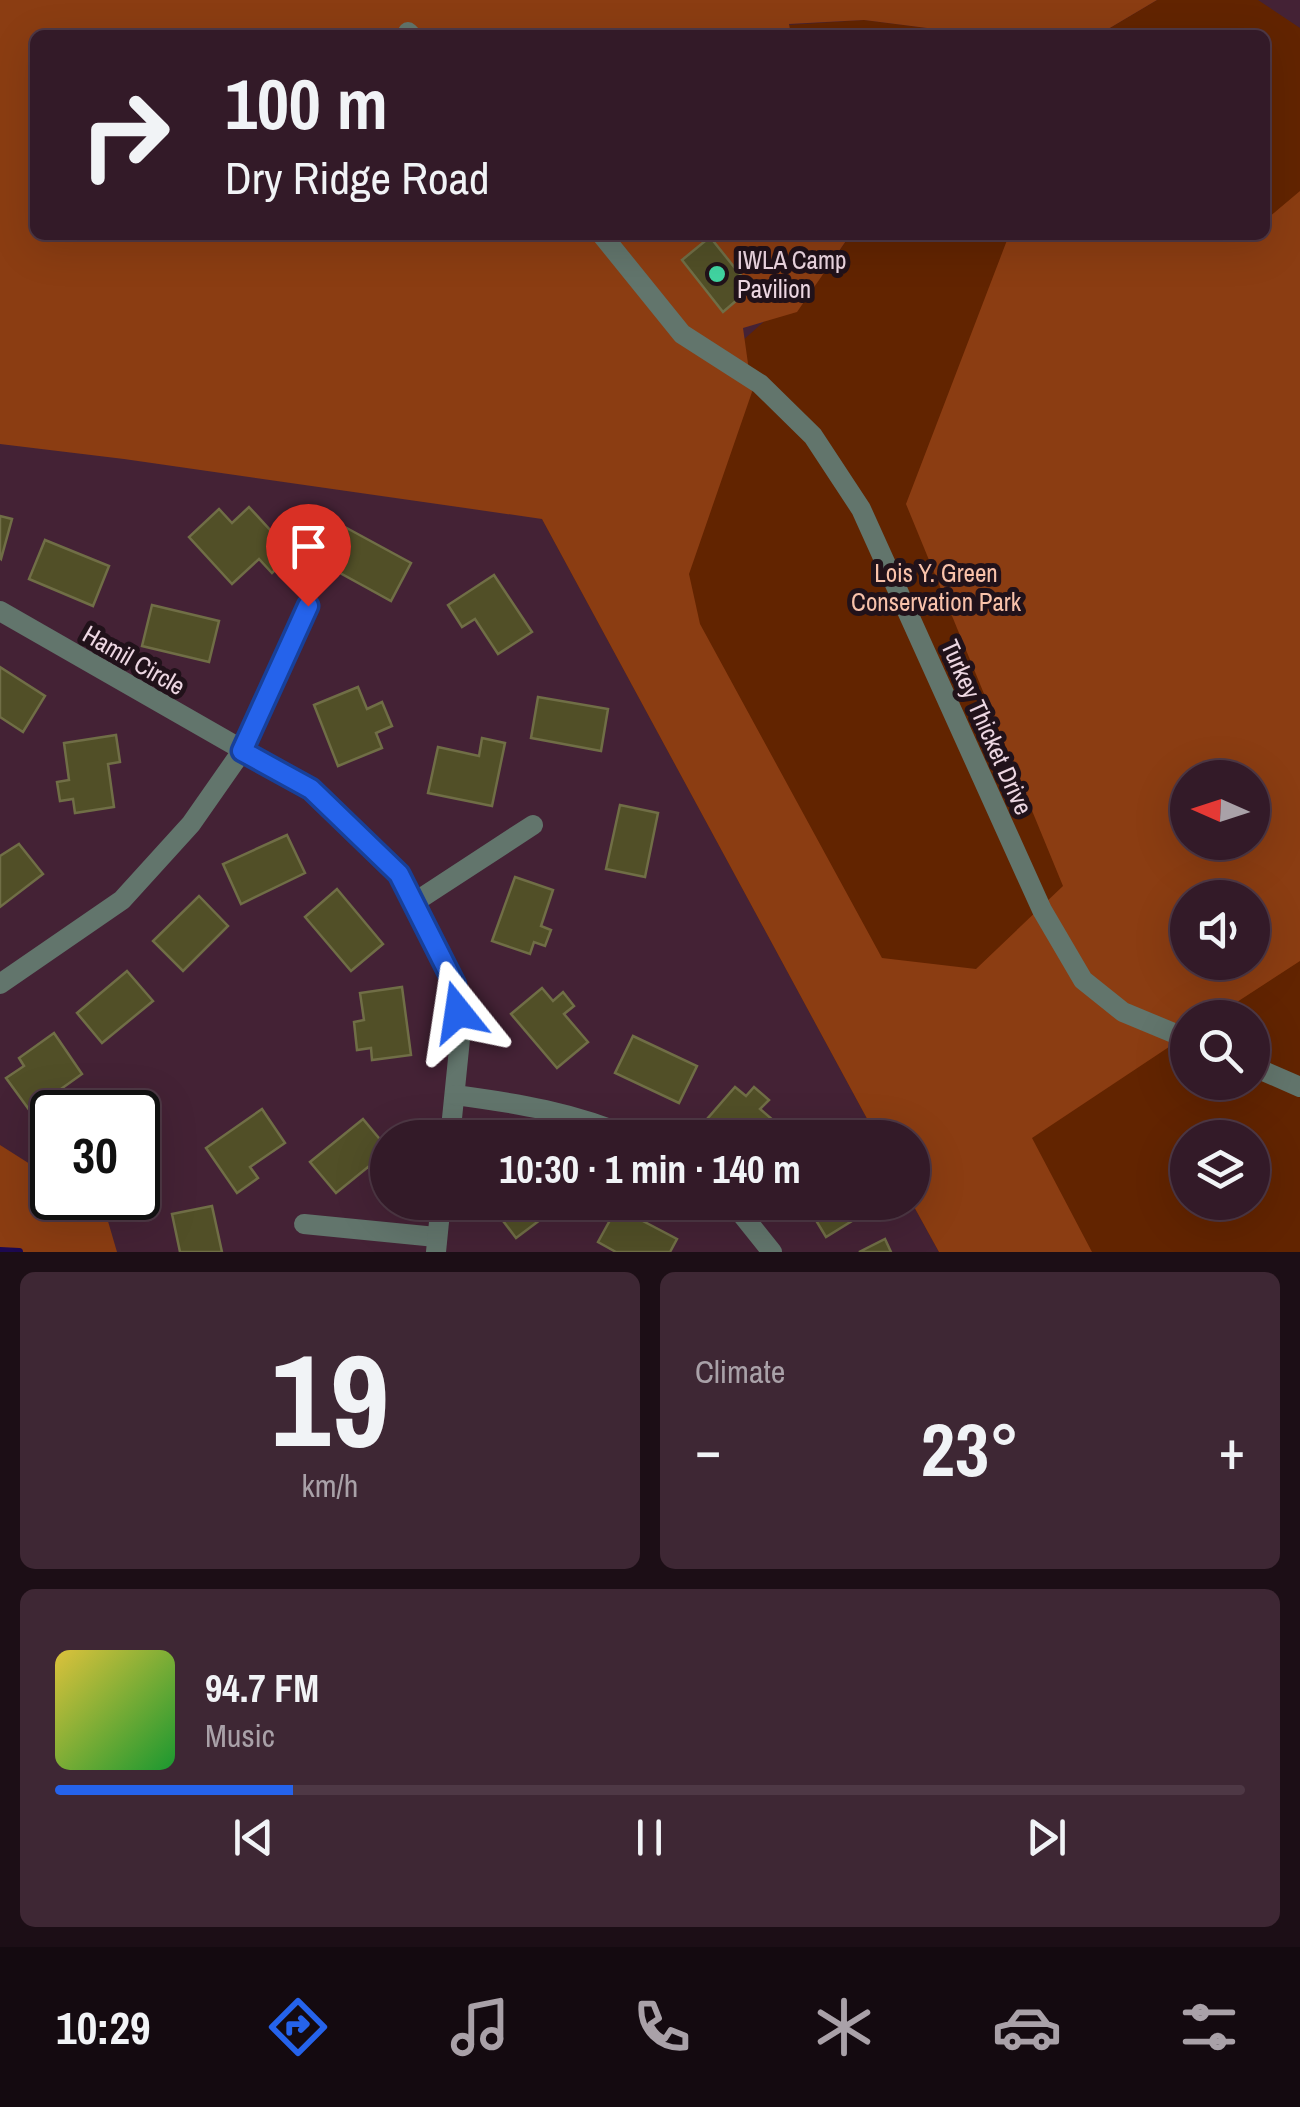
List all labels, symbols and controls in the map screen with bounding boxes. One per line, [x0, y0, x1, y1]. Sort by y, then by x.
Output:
text: 100 m [225, 57, 388, 151]
icon: right [60, 70, 190, 200]
text: Dry Ridge Road [225, 147, 490, 208]
place label: IWLA Camp Pavilion [737, 243, 846, 306]
marker: IWLA Camp Pavilion [706, 263, 728, 285]
pin [266, 504, 351, 607]
icon: arrive [281, 519, 336, 574]
park label: Lois Y. Green Conservation Park [851, 556, 1022, 619]
street label: Hamil Circle [77, 617, 191, 703]
street label: Turkey Thicket Drive [933, 634, 1041, 820]
north arrow [1170, 760, 1270, 860]
map controls [1170, 760, 1270, 1220]
button: sound [1170, 880, 1270, 980]
position arrow [406, 960, 510, 1064]
button: search [1170, 1000, 1270, 1100]
speed limit sign: 30 [30, 1090, 160, 1220]
button: layers [1170, 1120, 1270, 1220]
text: 10:30 · 1 min · 140 m [499, 1144, 801, 1195]
text: 19 [271, 1311, 389, 1487]
text: Climate [695, 1350, 785, 1393]
text: 23° [921, 1398, 1019, 1499]
text: − [695, 1412, 721, 1486]
text: + [1219, 1412, 1245, 1486]
text: km/h [302, 1464, 358, 1507]
text: 94.7 FM [205, 1663, 319, 1714]
text: Music [205, 1714, 275, 1757]
icon: previous [226, 1810, 281, 1865]
icon: pause [622, 1810, 677, 1865]
icon: next [1019, 1810, 1074, 1865]
icon: directions [263, 1992, 333, 2062]
icon: music [445, 1992, 515, 2062]
icon: phone [627, 1992, 697, 2062]
icon: climate [809, 1992, 879, 2062]
icon: car [992, 1992, 1062, 2062]
icon: filters [1174, 1992, 1244, 2062]
text: 10:29 [56, 1997, 150, 2058]

